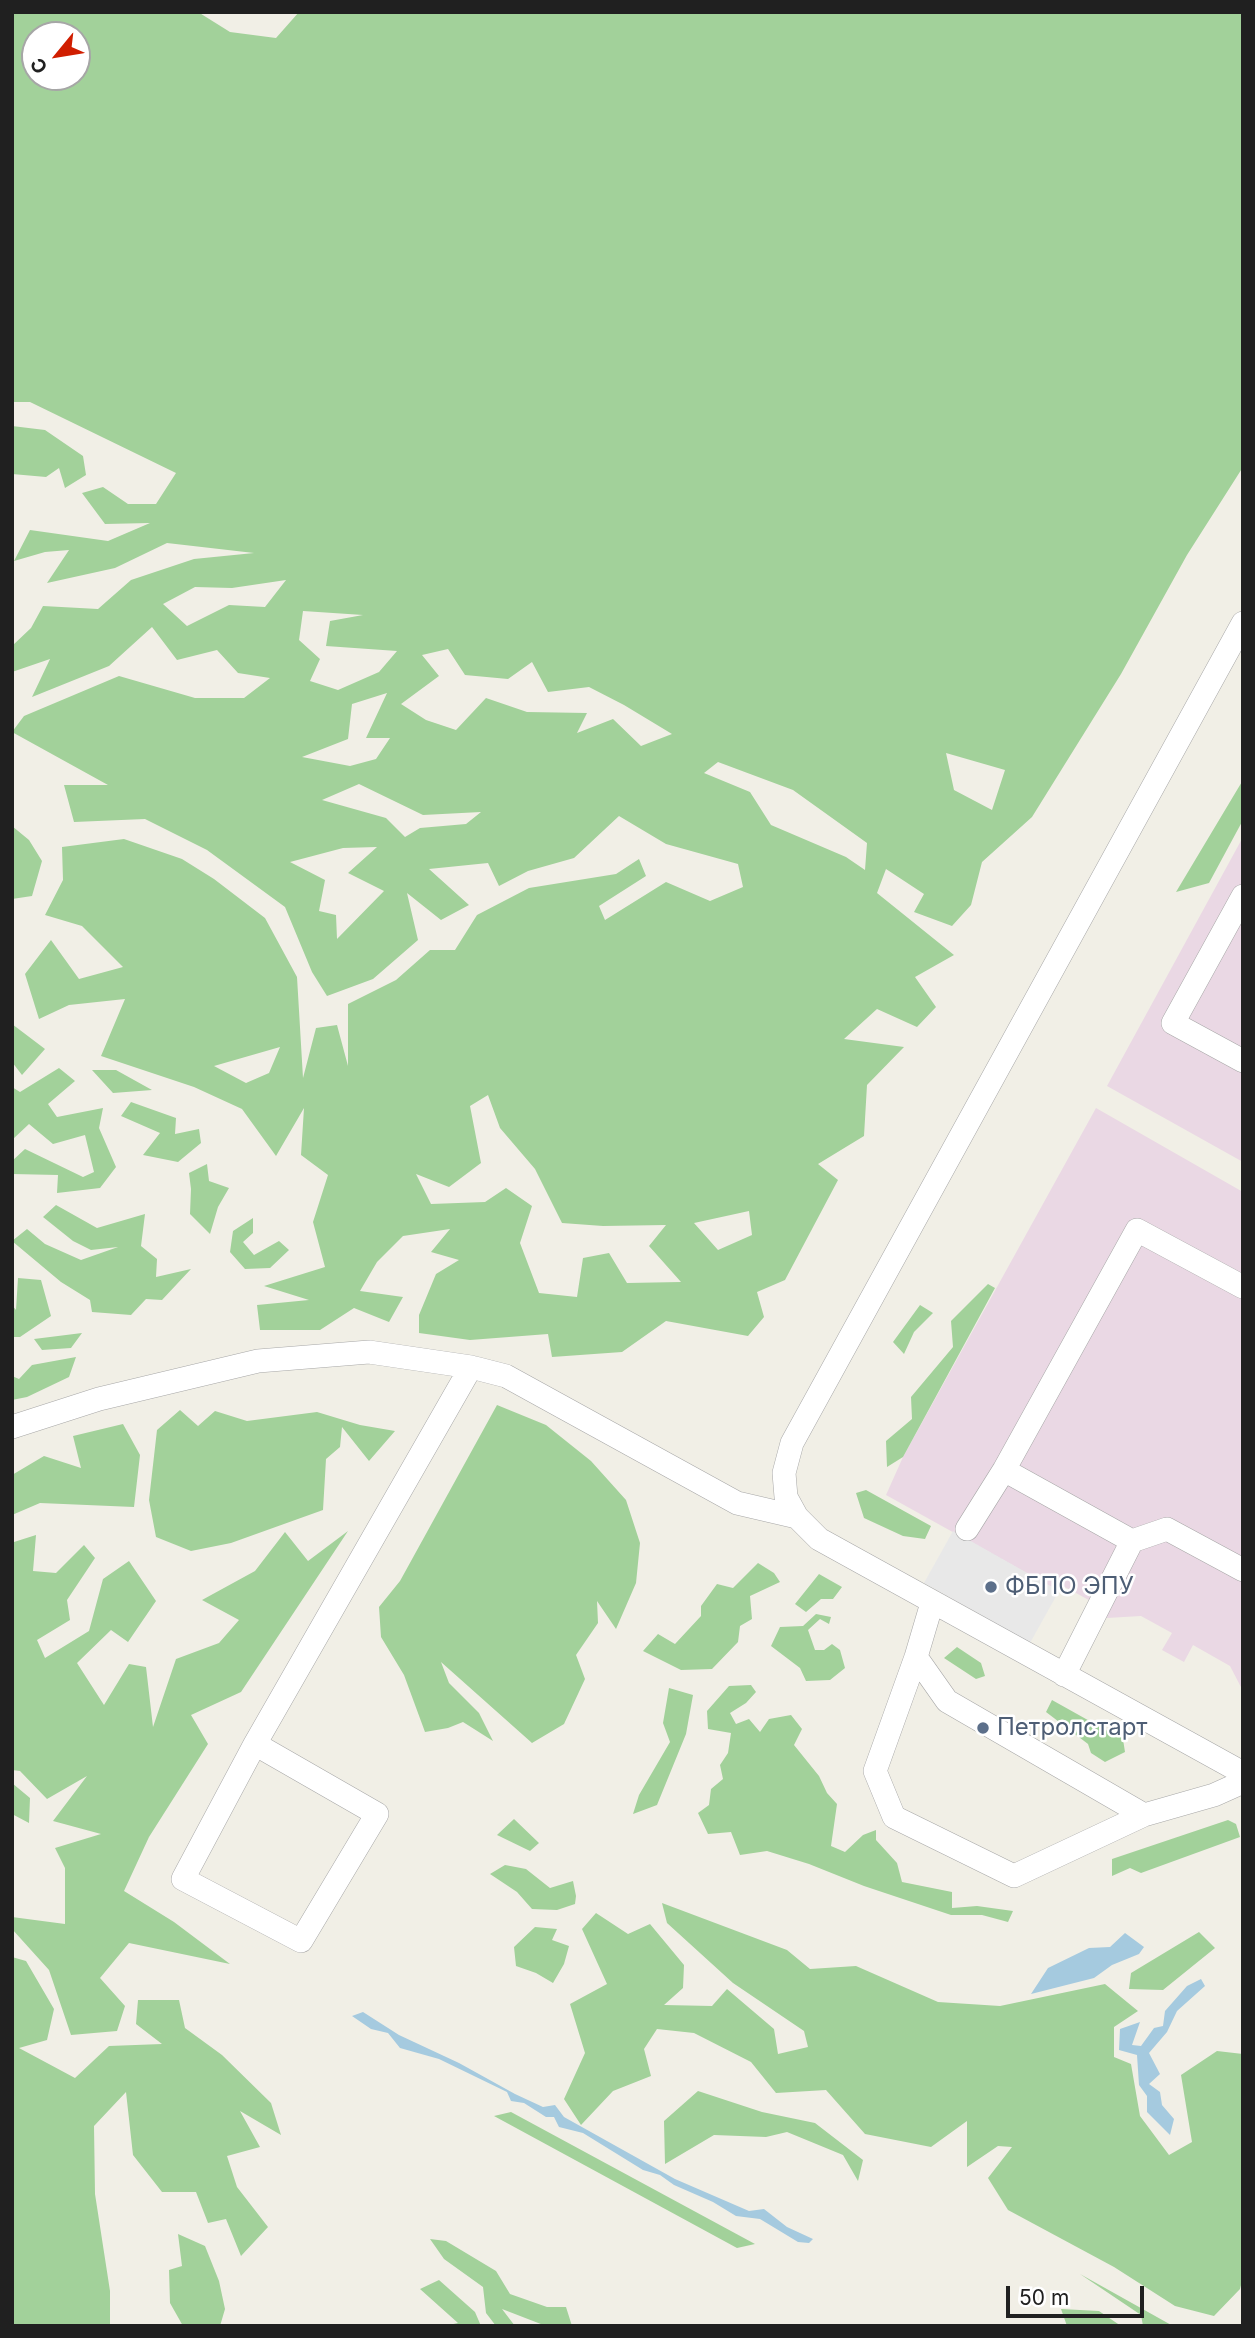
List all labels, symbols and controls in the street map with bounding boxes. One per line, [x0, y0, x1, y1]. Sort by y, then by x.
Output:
north arrow [21, 21, 91, 91]
text: С [26, 54, 53, 78]
place label: ФБПО ЭПУ [1005, 1573, 1134, 1601]
marker: ФБПО ЭПУ [983, 1579, 999, 1595]
place label: Петролстарт [997, 1714, 1148, 1742]
marker: Петролстарт [975, 1720, 991, 1736]
scale bar [1010, 2272, 1148, 2316]
text: 50 m [1019, 2285, 1069, 2310]

